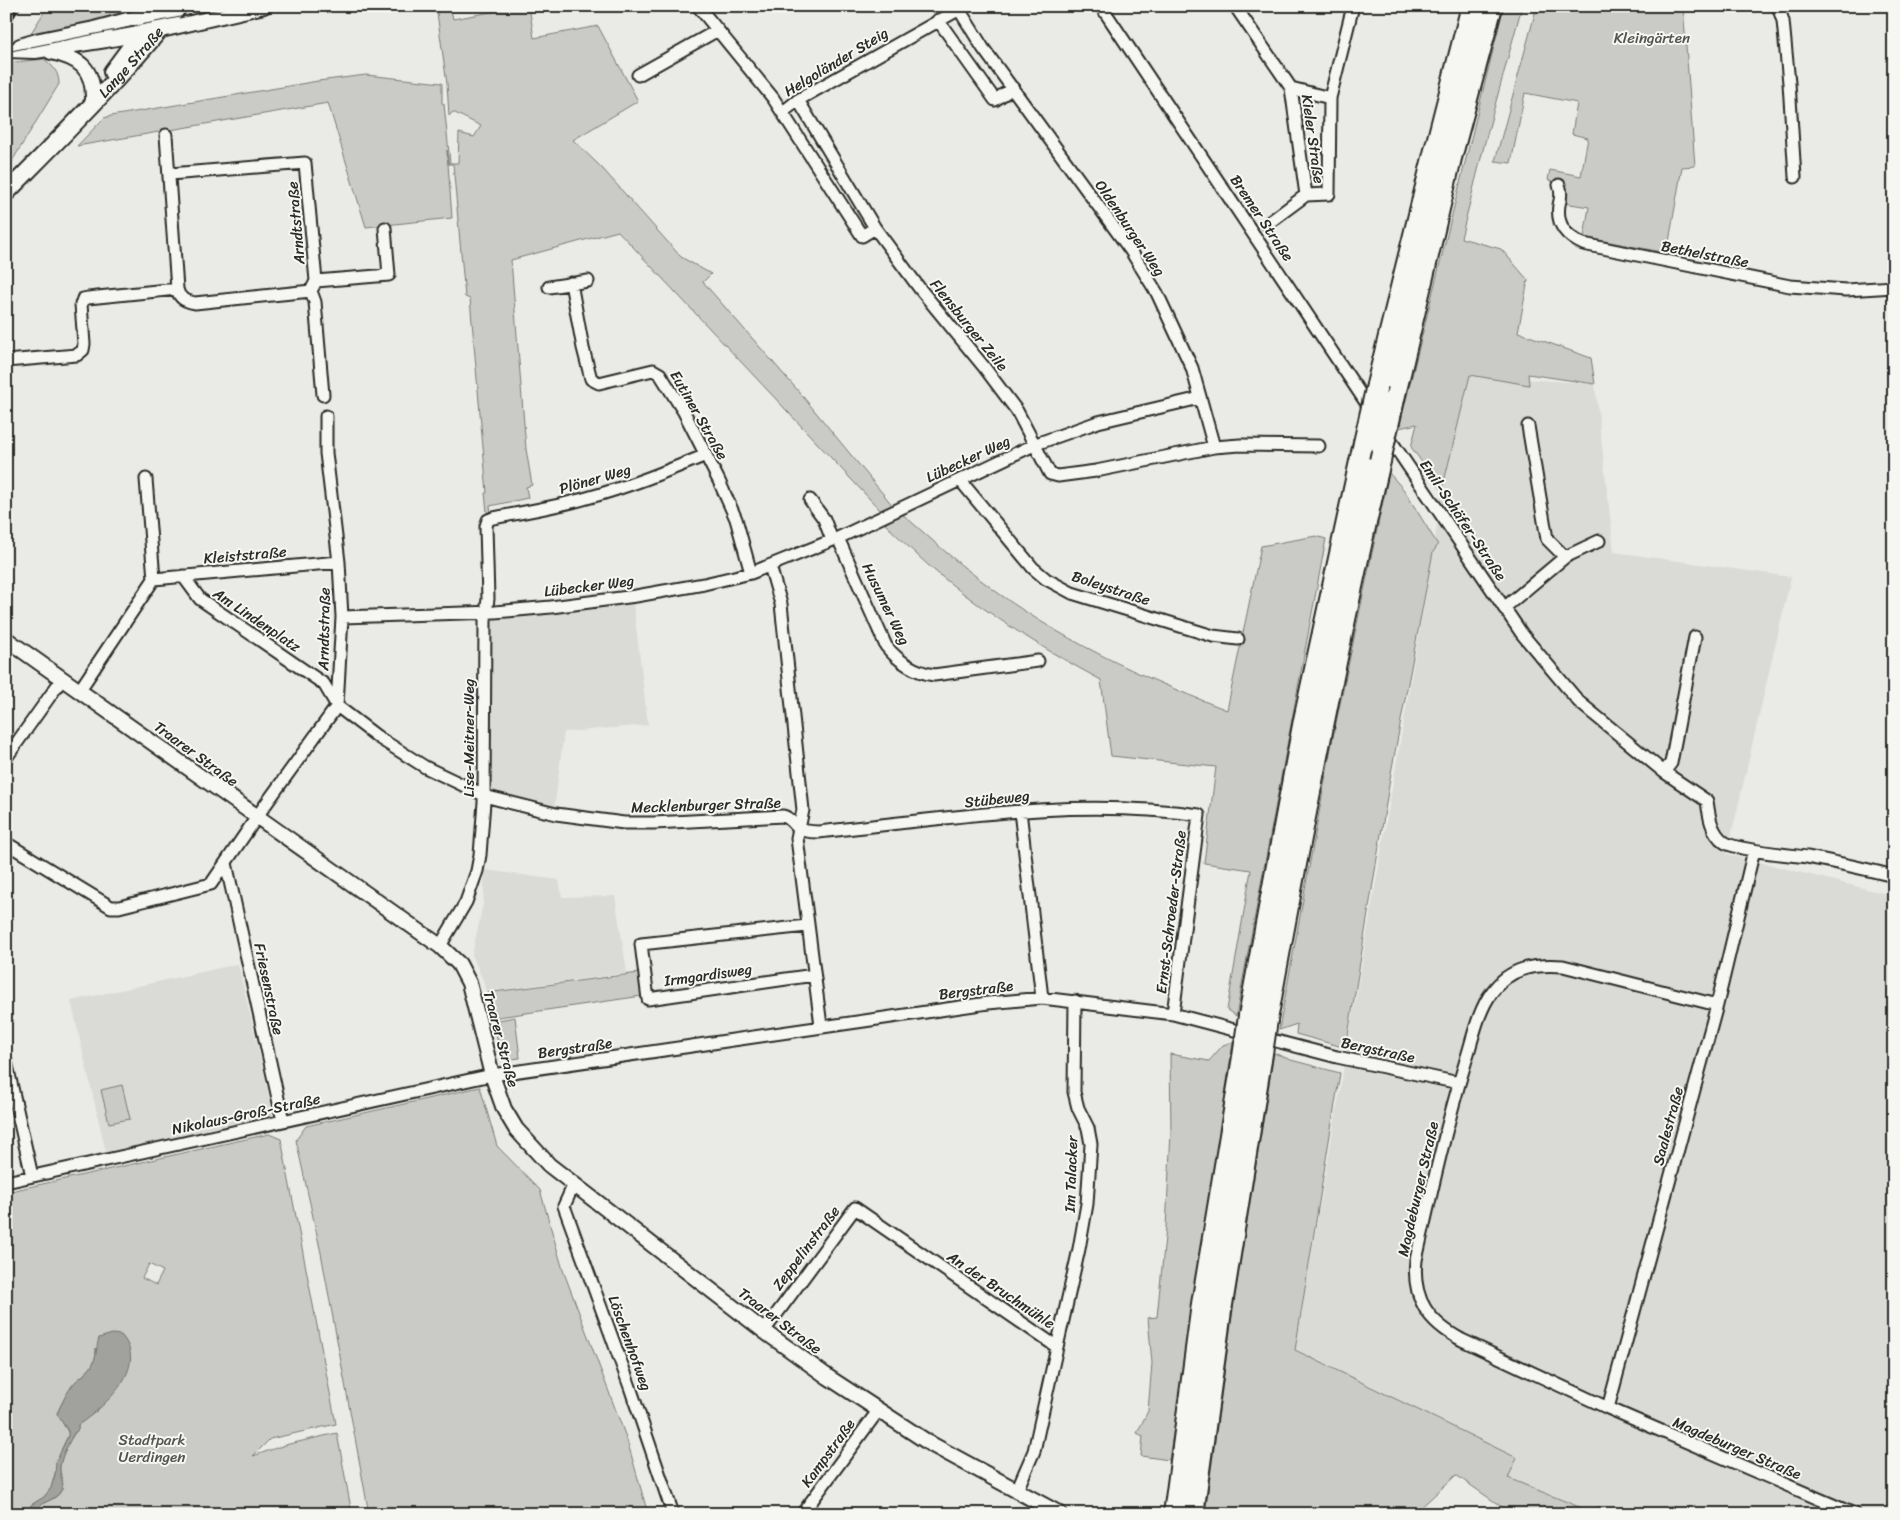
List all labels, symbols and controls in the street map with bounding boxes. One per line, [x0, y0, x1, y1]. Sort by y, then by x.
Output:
street label: Lange Straße [92, 20, 171, 104]
street label: Helgoländer Steig [779, 20, 894, 104]
park label: Kleingärten [1614, 25, 1690, 51]
street label: Kieler Straße [1294, 93, 1332, 186]
street label: Bremer Straße [1223, 169, 1301, 267]
street label: Oldenburger Weg [1088, 174, 1172, 282]
street label: Arndtstraße [279, 180, 313, 267]
street label: Bethelstraße [1659, 233, 1751, 275]
street label: Flensburger Zeile [923, 273, 1015, 377]
street label: Eutiner Straße [663, 365, 735, 465]
street label: Lübecker Weg [921, 428, 1015, 490]
street label: Emil-Schäfer-Straße [1412, 454, 1514, 586]
street label: Plöner Weg [556, 456, 634, 502]
street label: Kleiststraße [202, 538, 288, 572]
street label: Husumer Weg [855, 558, 917, 650]
street label: Boleystraße [1068, 563, 1154, 613]
street label: Lübecker Weg [543, 568, 636, 604]
street label: Am Lindenplatz [207, 580, 307, 660]
street label: Arndtstraße [310, 587, 338, 672]
street label: Lise-Meitner-Weg [456, 678, 482, 797]
street label: Traarer Straße [148, 714, 244, 794]
street label: Stübeweg [963, 783, 1031, 815]
street label: Mecklenburger Straße [631, 789, 781, 821]
street label: Ernst-Schroeder-Straße [1148, 829, 1194, 995]
street label: Friesenstraße [247, 940, 292, 1038]
street label: Irmgardisweg [662, 956, 754, 994]
street label: Bergstraße [937, 973, 1015, 1007]
street label: Traarer Straße [476, 988, 526, 1091]
street label: Bergstraße [536, 1030, 614, 1066]
street label: Bergstraße [1339, 1030, 1417, 1070]
street label: Saalestraße [1645, 1083, 1691, 1168]
street label: Nikolaus-Groß-Straße [169, 1086, 323, 1142]
street label: Magdeburger Straße [1390, 1119, 1446, 1259]
street label: Im Talacker [1057, 1134, 1085, 1214]
street label: Zeppelinstraße [765, 1200, 847, 1296]
street label: An der Bruchmühle [941, 1243, 1061, 1336]
street label: Traarer Straße [733, 1281, 828, 1361]
street label: Löschenhofweg [601, 1292, 659, 1395]
street label: Magdeburger Straße [1669, 1409, 1805, 1487]
street label: Kampstraße [794, 1413, 862, 1493]
park label: Stadtpark Uerdingen [118, 1427, 186, 1470]

